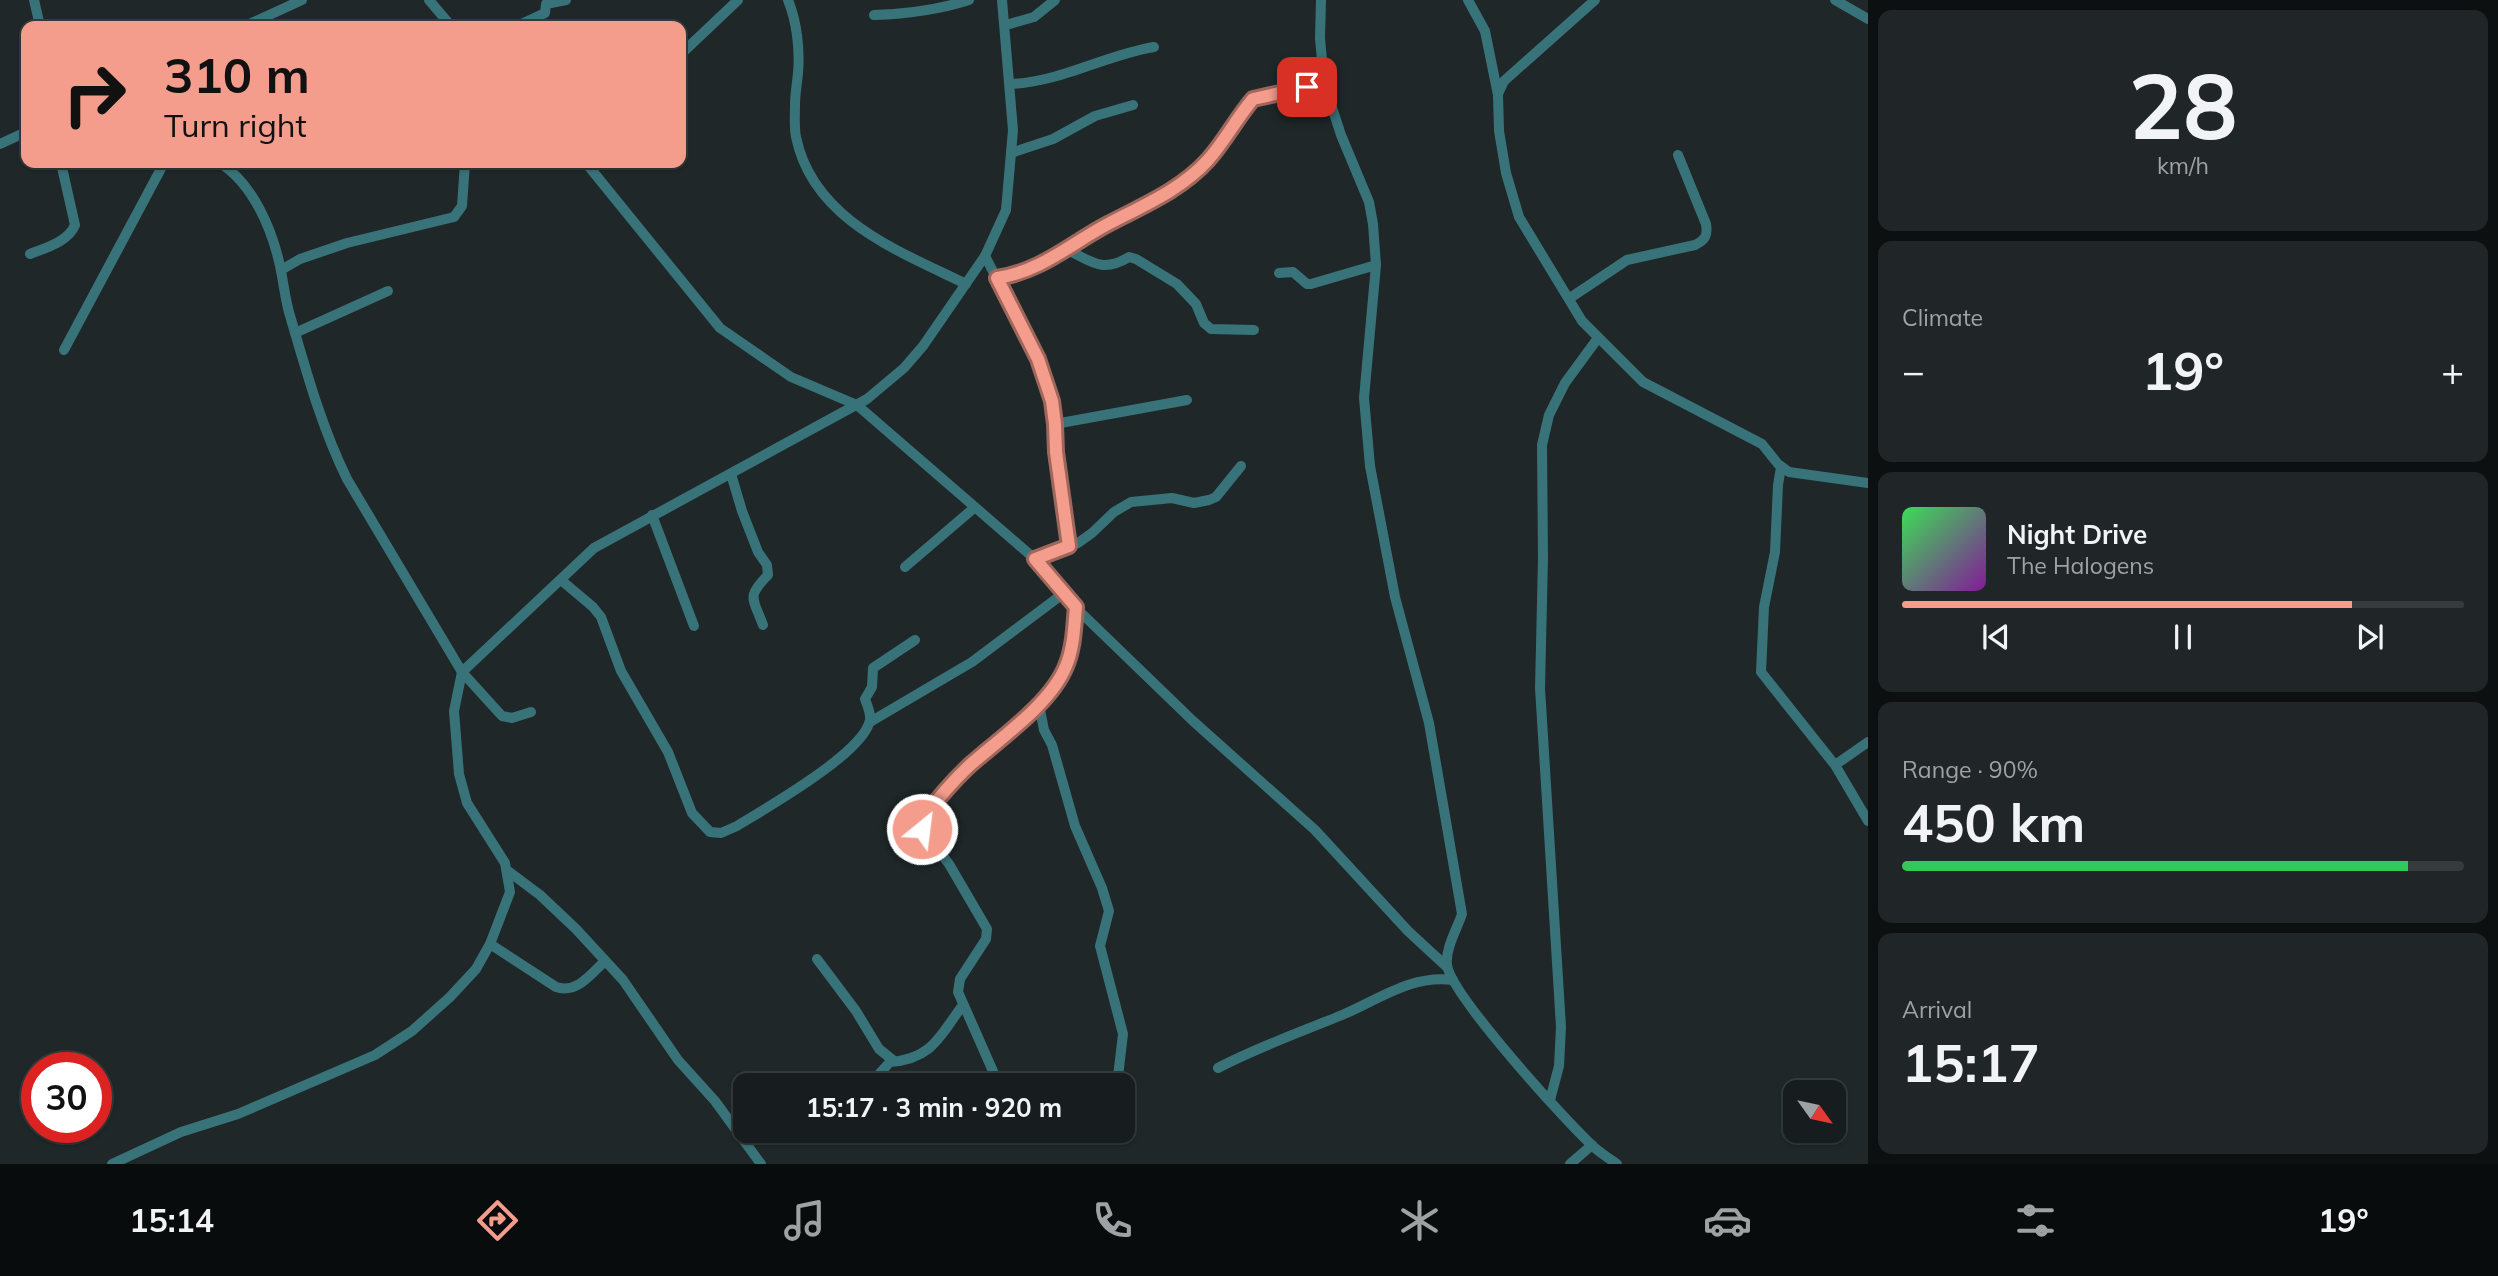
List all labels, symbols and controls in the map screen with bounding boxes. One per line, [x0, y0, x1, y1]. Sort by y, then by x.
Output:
text: 310 m [164, 44, 310, 105]
text: 28 [2128, 48, 2238, 162]
icon: right [49, 49, 140, 140]
pin [1277, 57, 1337, 117]
icon: arrive [1288, 68, 1326, 106]
text: Turn right [164, 105, 307, 145]
text: km/h [2157, 151, 2209, 180]
text: Climate [1902, 303, 1983, 332]
text: 19° [2142, 338, 2224, 403]
text: − [1902, 347, 1925, 395]
text: + [2441, 347, 2464, 395]
text: Night Drive [2007, 518, 2147, 551]
text: The Halogens [2007, 551, 2154, 580]
icon: previous [1977, 618, 2015, 656]
icon: pause [2164, 618, 2202, 656]
icon: next [2351, 618, 2389, 656]
text: Range · 90% [1902, 755, 2038, 784]
text: 450 km [1902, 790, 2085, 855]
position arrow [885, 792, 959, 866]
text: Arrival [1902, 995, 1972, 1024]
text: 15:17 [1902, 1030, 2040, 1095]
speed limit sign: 30 [21, 1052, 112, 1143]
north arrow [1783, 1080, 1846, 1143]
map controls [1783, 1080, 1846, 1143]
text: 15:17 · 3 min · 920 m [806, 1091, 1062, 1124]
icon: directions [473, 1196, 522, 1245]
icon: music [780, 1196, 829, 1245]
icon: phone [1088, 1196, 1137, 1245]
icon: climate [1395, 1196, 1444, 1245]
icon: car [1703, 1196, 1752, 1245]
icon: filters [2011, 1196, 2060, 1245]
text: 15:14 [129, 1200, 214, 1240]
text: 19° [2318, 1200, 2369, 1240]

